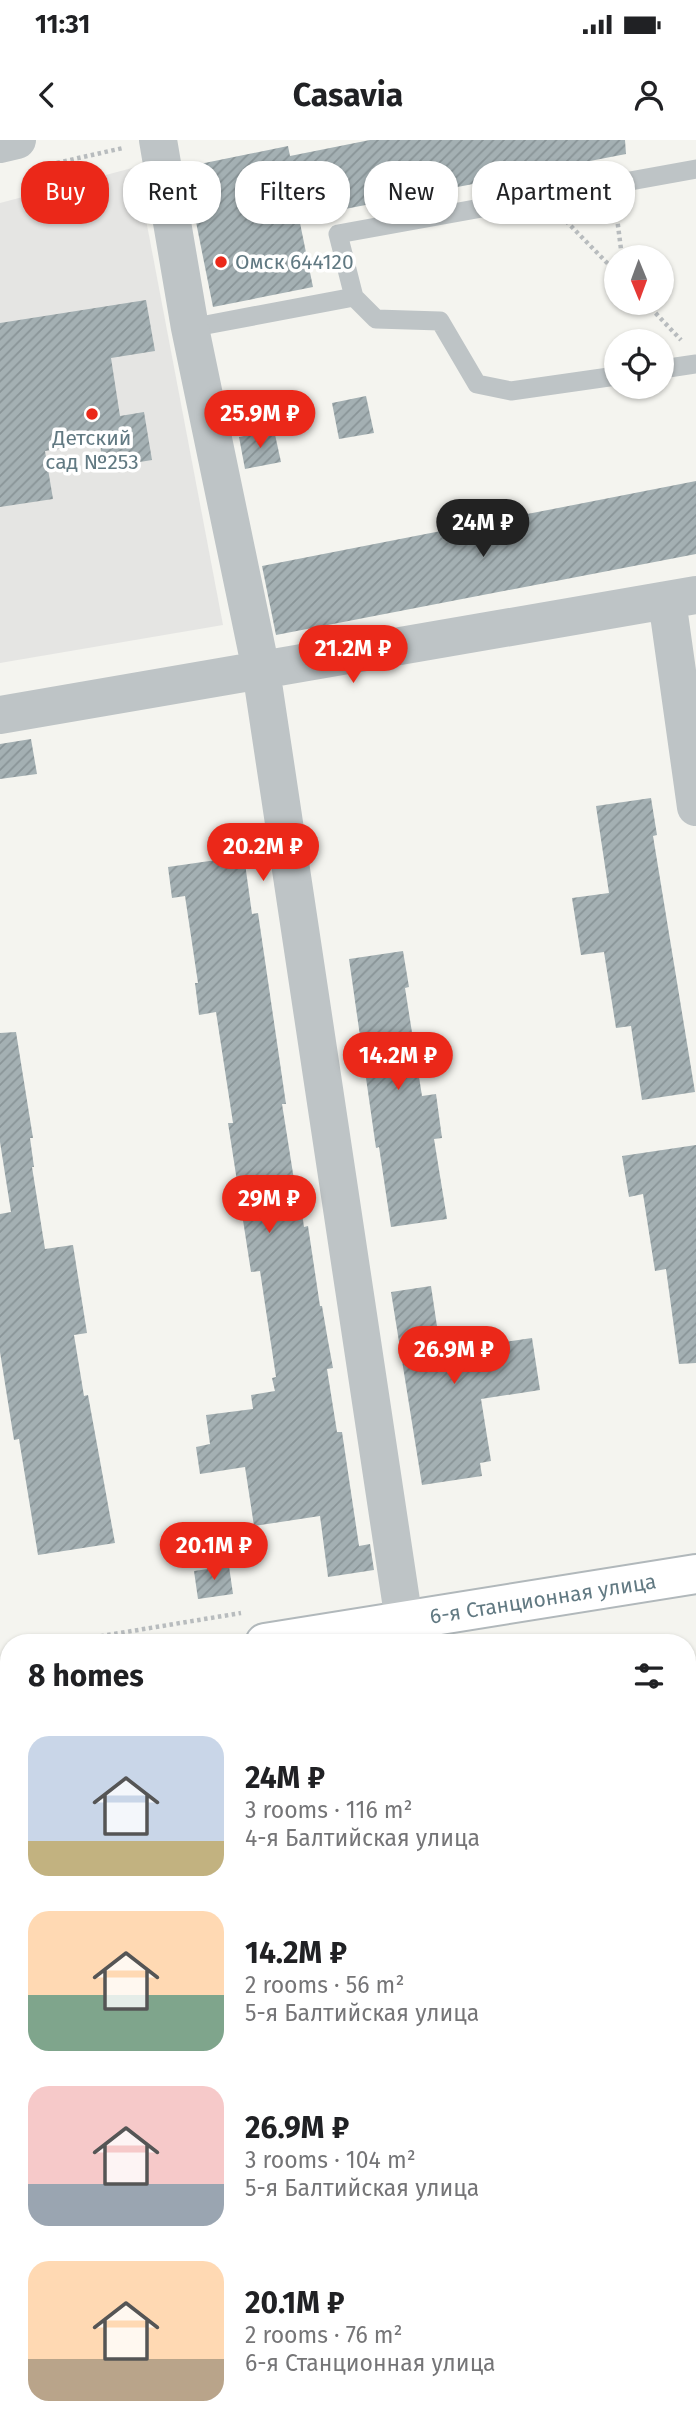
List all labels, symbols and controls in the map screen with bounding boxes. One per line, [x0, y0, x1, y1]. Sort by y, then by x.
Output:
text: 11:31 [35, 9, 90, 40]
icon: back [28, 76, 66, 114]
text: Casavia [293, 76, 403, 114]
icon: person [630, 76, 668, 114]
chip: Buy [21, 161, 109, 224]
chip: Rent [123, 161, 221, 224]
chip: Filters [235, 161, 350, 224]
chip: New [364, 161, 458, 224]
chip: Apartment [472, 161, 635, 224]
north arrow [604, 245, 674, 315]
map controls [604, 245, 674, 399]
place label: Омск 644120 [235, 249, 354, 275]
marker: Омск 644120 [213, 254, 229, 270]
button: locate [604, 329, 674, 399]
pin: 25.9M ₽ [195, 390, 325, 450]
text: 25.9M ₽ [220, 399, 300, 427]
marker: Детский сад №253 [84, 406, 100, 422]
place label: Детский сад №253 [45, 425, 139, 475]
pin: 24M ₽ [434, 500, 532, 559]
text: 24M ₽ [452, 508, 514, 536]
pin: 21.2M ₽ [288, 626, 418, 685]
text: 21.2M ₽ [315, 634, 391, 662]
pin: 20.2M ₽ [198, 824, 328, 883]
text: 20.2M ₽ [223, 832, 303, 860]
pin: 14.2M ₽ [333, 1032, 463, 1092]
text: 14.2M ₽ [359, 1041, 437, 1069]
pin: 29M ₽ [220, 1176, 318, 1235]
text: 29M ₽ [238, 1184, 300, 1212]
pin: 26.9M ₽ [389, 1326, 519, 1386]
text: 26.9M ₽ [414, 1335, 494, 1363]
pin: 20.1M ₽ [149, 1522, 279, 1582]
text: 20.1M ₽ [176, 1531, 252, 1559]
street label: 6-я Станционная улица [428, 1568, 658, 1630]
icon: filters [630, 1657, 668, 1695]
text: 8 homes [28, 1658, 144, 1694]
text: 24M ₽ [245, 1760, 325, 1796]
icon: home [84, 1764, 168, 1848]
text: 3 rooms · 116 m² [245, 1796, 413, 1824]
text: 4-я Балтийская улица [245, 1824, 480, 1852]
text: 14.2M ₽ [245, 1935, 347, 1971]
icon: home [84, 1939, 168, 2023]
text: 2 rooms · 56 m² [245, 1971, 404, 1999]
text: 5-я Балтийская улица [245, 1999, 479, 2027]
text: 26.9M ₽ [245, 2110, 349, 2146]
icon: home [84, 2114, 168, 2198]
text: 3 rooms · 104 m² [245, 2146, 416, 2174]
text: 5-я Балтийская улица [245, 2174, 479, 2202]
text: 20.1M ₽ [245, 2285, 345, 2321]
icon: home [84, 2289, 168, 2373]
text: 2 rooms · 76 m² [245, 2321, 403, 2349]
text: 6-я Станционная улица [245, 2349, 496, 2377]

